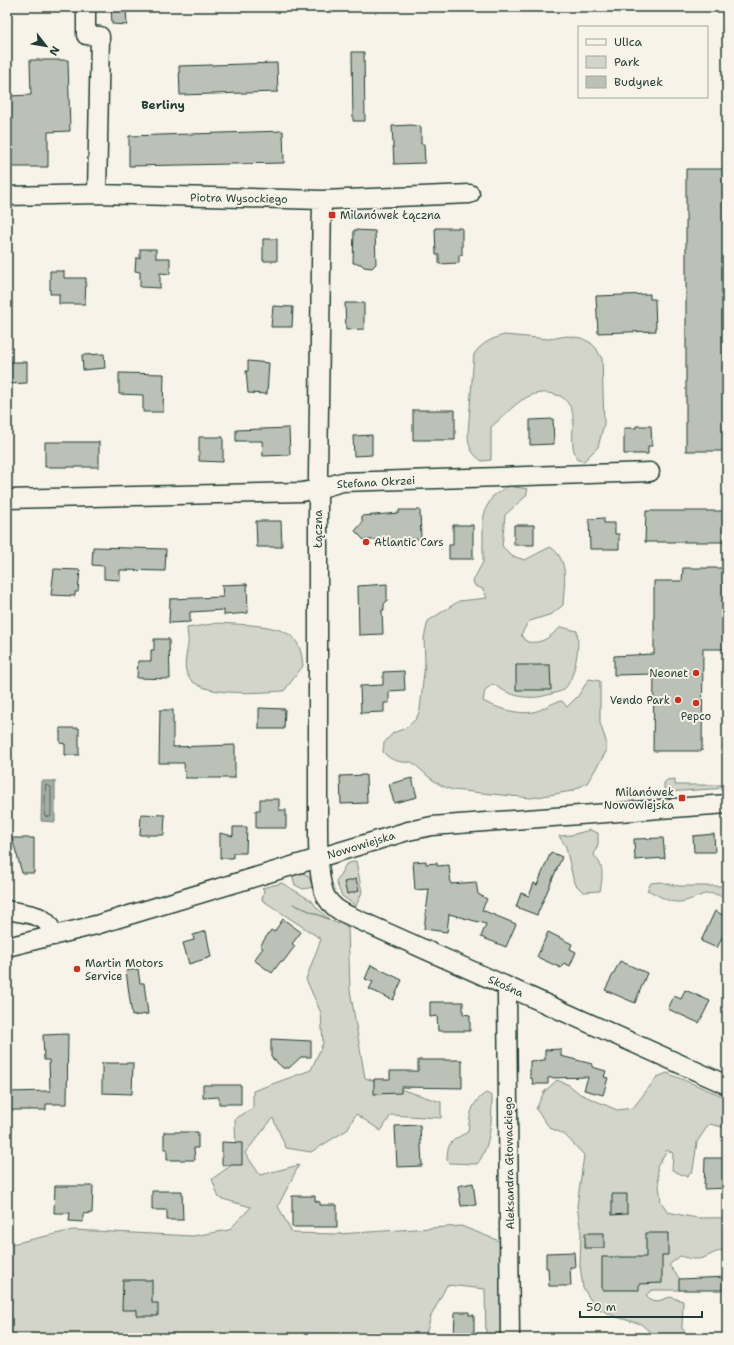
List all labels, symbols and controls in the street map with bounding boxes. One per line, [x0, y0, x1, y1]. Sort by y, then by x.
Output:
north arrow [26, 26, 66, 66]
legend [578, 26, 708, 98]
text: Ulica [614, 34, 643, 50]
text: N [45, 43, 63, 59]
text: Park [614, 54, 640, 70]
text: Budynek [614, 74, 663, 90]
district label: Berliny [141, 97, 185, 113]
street label: Piotra Wysockiego [190, 190, 288, 207]
place label: Milanówek Łączna [340, 208, 441, 223]
marker: Milanówek Łączna [327, 210, 337, 220]
street label: Stefana Okrzei [336, 473, 416, 492]
street label: Łączna [311, 510, 326, 549]
place label: Atlantic Cars [374, 535, 444, 550]
marker: Atlantic Cars [361, 537, 371, 547]
place label: Neonet [649, 666, 688, 681]
marker: Neonet [691, 668, 701, 678]
place label: Vendo Park [610, 693, 670, 708]
marker: Vendo Park [673, 695, 683, 705]
marker: Pepco [691, 698, 701, 708]
place label: Pepco [681, 709, 711, 724]
place label: Milanówek Nowowiejska [604, 785, 674, 813]
marker: Milanówek Nowowiejska [677, 793, 687, 803]
street label: Nowowiejska [325, 828, 397, 863]
place label: Martin Motors Service [85, 956, 163, 984]
marker: Martin Motors Service [72, 964, 82, 974]
street label: Skośna [486, 972, 526, 1001]
street label: Aleksandra Głowackiego [501, 1096, 518, 1230]
scale bar [580, 1293, 702, 1319]
text: 50 m [586, 1299, 616, 1315]

